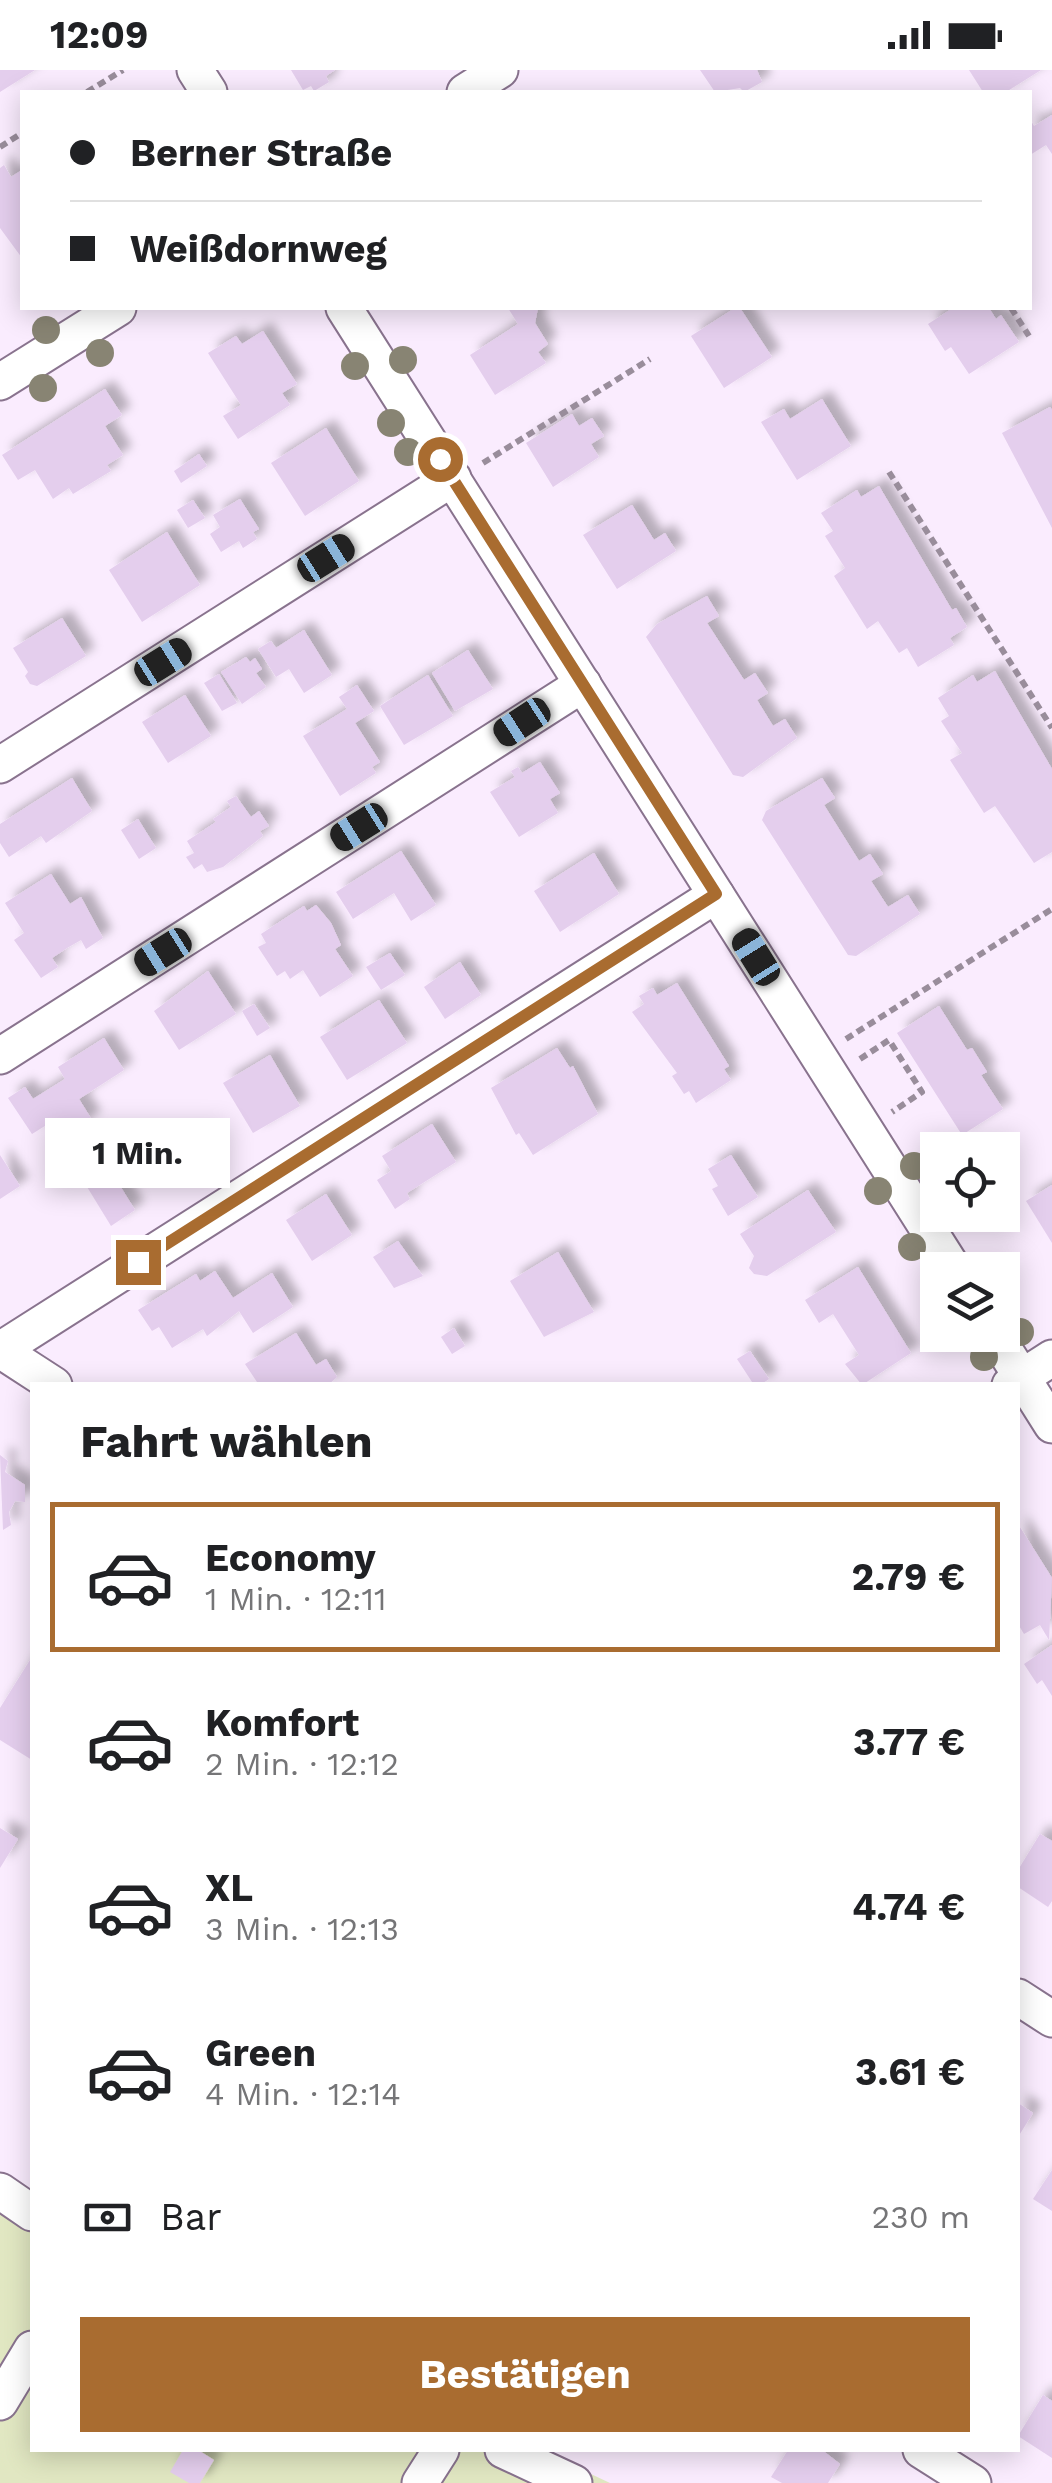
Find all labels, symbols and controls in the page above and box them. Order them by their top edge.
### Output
text: 12:09 [50,13,148,57]
text: Berner Straße [130,131,392,175]
text: Weißdornweg [130,227,387,271]
route start [418,437,463,482]
car [293,529,359,587]
car [130,633,196,691]
car [489,693,555,751]
car [326,798,392,856]
car [130,923,196,981]
car [727,924,785,990]
callout: 1 Min. [46,1117,230,1187]
map controls [920,1132,1020,1352]
button: locate [920,1132,1020,1232]
text: 1 Min. [92,1134,183,1172]
route end [116,1240,161,1285]
button: layers [920,1252,1020,1352]
text: Fahrt wählen [80,1415,373,1468]
icon: car [85,1532,175,1622]
text: Economy [205,1536,376,1580]
text: 2.79 € [852,1555,965,1599]
text: 1 Min. · 12:11 [205,1580,387,1618]
icon: car [85,1697,175,1787]
text: Komfort [205,1701,359,1745]
text: 3.77 € [853,1720,965,1764]
text: 2 Min. · 12:12 [205,1745,399,1783]
icon: car [85,1862,175,1952]
text: XL [205,1866,253,1910]
text: 4.74 € [852,1885,965,1929]
text: 3 Min. · 12:13 [205,1910,399,1948]
icon: car [85,2027,175,2117]
text: Green [205,2031,316,2075]
text: 3.61 € [855,2050,965,2094]
text: 4 Min. · 12:14 [205,2075,401,2113]
icon: cash [80,2190,135,2245]
text: Bar [160,2195,222,2239]
text: 230 m [871,2198,970,2236]
button: Bestätigen [80,2317,970,2432]

